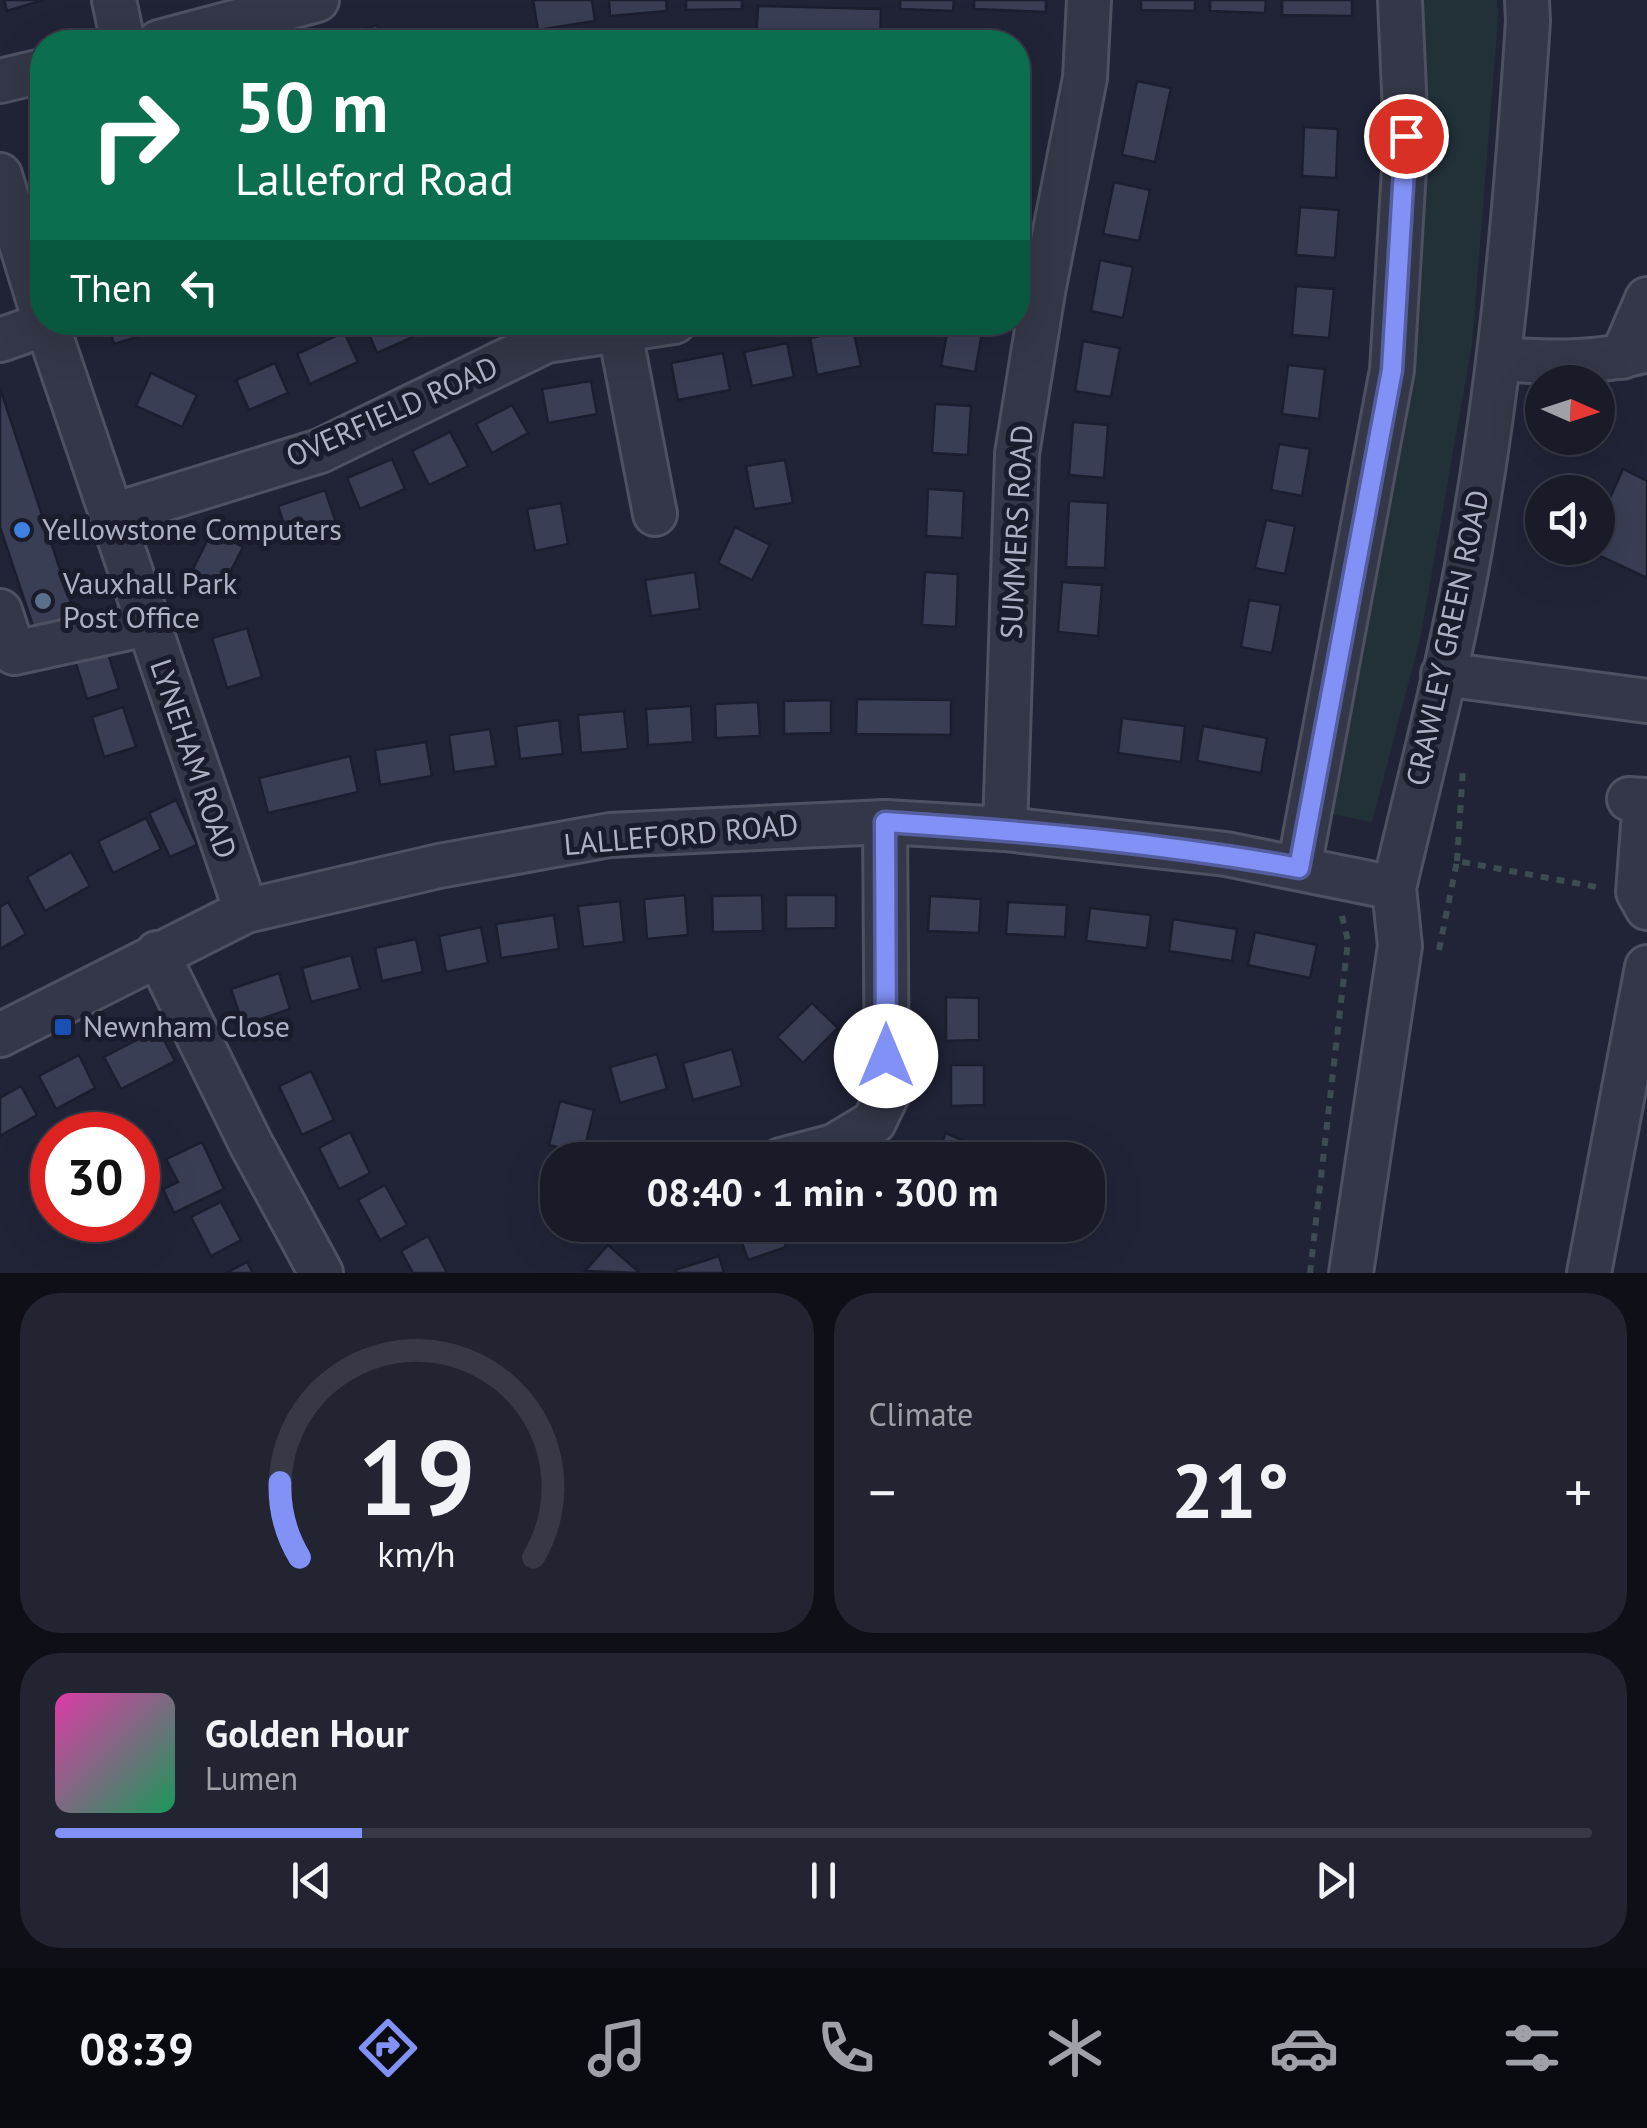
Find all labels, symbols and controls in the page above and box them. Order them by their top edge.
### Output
text: 50 m [235,61,388,151]
icon: right [70,70,200,200]
pin [1364,94,1449,179]
icon: arrive [1379,109,1434,164]
text: Lalleford Road [235,149,514,207]
icon: left [172,260,227,315]
text: Then [70,263,152,312]
street label: OVERFIELD ROAD [279,347,503,475]
north arrow [1525,365,1615,455]
map controls [1525,365,1615,565]
street label: SUMMERS ROAD [990,424,1041,640]
button: sound [1525,475,1615,565]
street label: CRAWLEY GREEN ROAD [1396,486,1497,789]
place label: Yellowstone Computers [42,509,342,548]
marker: Yellowstone Computers [11,519,33,541]
place label: Vauxhall Park Post Office [62,563,238,636]
marker: Vauxhall Park Post Office [32,590,54,612]
street label: LYNEHAM ROAD [142,654,247,863]
street label: LALLEFORD ROAD [562,804,800,863]
position arrow [834,1004,938,1108]
place label: Newnham Close [83,1006,290,1045]
marker: Newnham Close [52,1016,74,1038]
speed limit sign: 30 [30,1112,160,1242]
text: 08:40 · 1 min · 300 m [647,1167,998,1216]
text: Climate [869,1393,973,1435]
text: 19 [358,1409,476,1544]
text: 21° [1171,1442,1289,1539]
text: − [869,1456,896,1527]
text: + [1564,1456,1592,1527]
text: km/h [378,1531,456,1577]
text: Golden Hour [205,1708,409,1757]
text: Lumen [205,1757,298,1799]
icon: previous [284,1853,339,1908]
icon: pause [796,1853,851,1908]
icon: next [1308,1853,1363,1908]
icon: directions [353,2013,423,2083]
icon: music [582,2013,652,2083]
icon: phone [811,2013,881,2083]
icon: climate [1040,2013,1110,2083]
icon: car [1269,2013,1339,2083]
icon: filters [1497,2013,1567,2083]
text: 08:39 [79,2019,194,2077]

